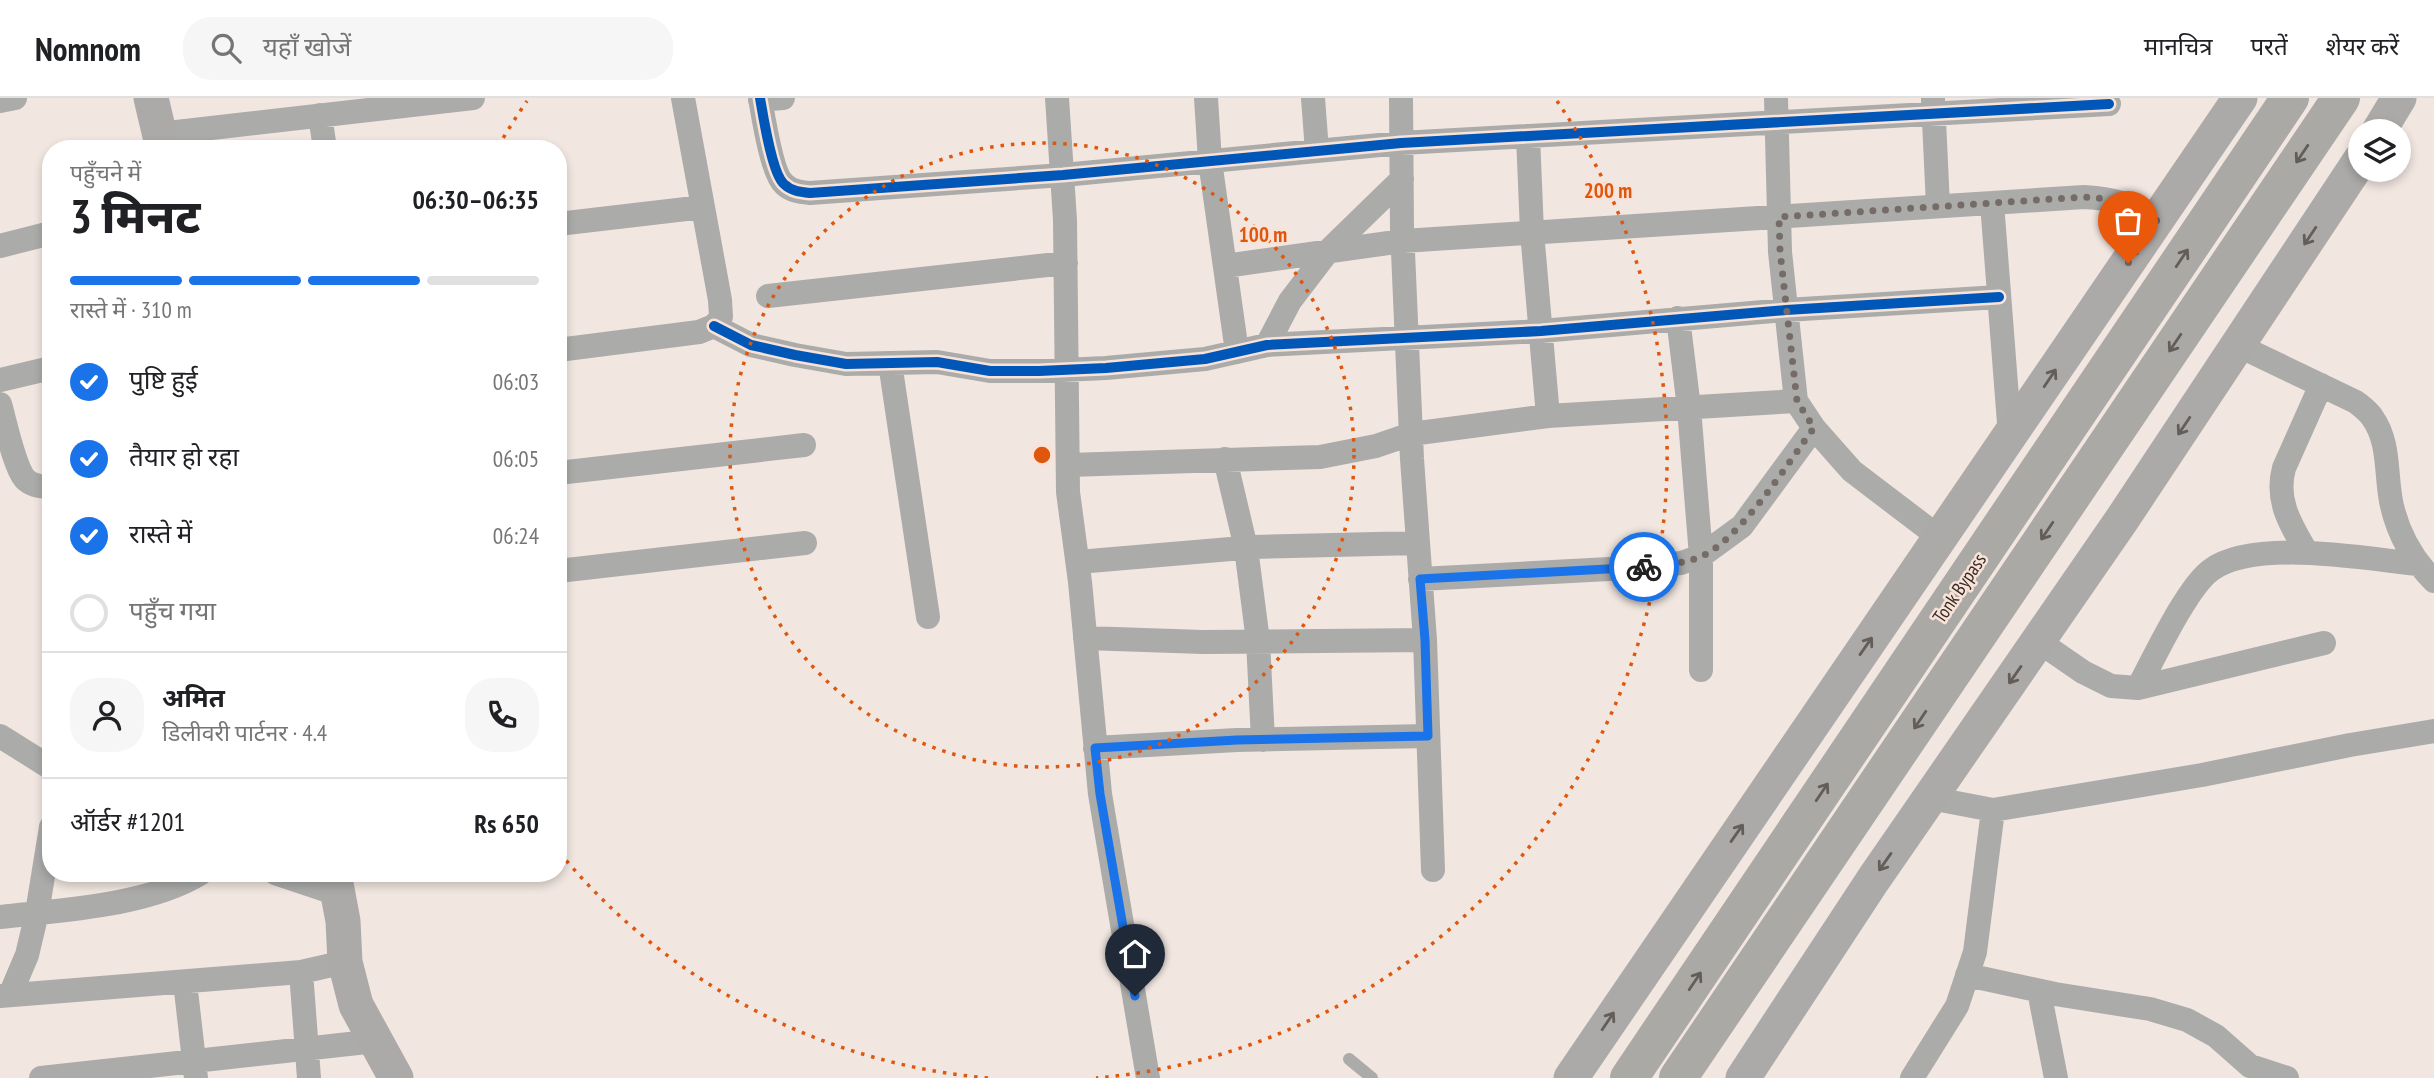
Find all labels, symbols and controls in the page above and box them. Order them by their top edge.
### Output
search box [183,17,673,80]
text: Nomnom [35,27,141,70]
icon: search [207,29,245,67]
text: यहाँ खोजें [263,30,351,63]
text: मानचित्र [2144,31,2212,62]
text: परतें [2250,31,2288,62]
text: शेयर करें [2326,31,2399,62]
map controls [2348,119,2411,182]
button: layers [2348,119,2411,182]
one-way arrow [2295,144,2309,164]
text: पहुँचने में [70,158,141,187]
text: 200 m [1584,177,1632,204]
text: 06:30–06:35 [412,183,539,216]
text: 3 मिनट [70,186,200,246]
pin [2098,191,2158,263]
icon: bag [2109,202,2147,240]
text: 100 m [1239,221,1287,248]
one-way arrow [2302,226,2316,246]
one-way arrow [2175,249,2189,268]
text: रास्ते में · 310 m [70,295,192,324]
one-way arrow [2167,333,2182,352]
icon: check [70,363,108,401]
text: पुष्टि हुई [129,363,198,396]
text: 06:03 [493,367,539,396]
one-way arrow [2043,368,2057,388]
one-way arrow [2177,416,2191,435]
icon: check [70,440,108,478]
text: तैयार हो रहा [129,440,239,473]
centre of rings [1030,443,1054,467]
text: 06:05 [493,444,539,473]
icon: check [70,517,108,555]
text: रास्ते में [129,517,192,550]
text: 06:24 [493,521,539,550]
one-way arrow [2040,521,2054,540]
courier [1609,532,1679,602]
icon: bike [1625,548,1663,586]
street label: Tonk Bypass [1927,549,1991,627]
text: पहुँच गया [129,594,216,627]
one-way arrow [1859,637,1873,656]
one-way arrow [2008,665,2022,684]
button: person [70,678,144,752]
button: phone [465,678,539,752]
text: अमित [162,681,225,714]
one-way arrow [1913,710,1927,729]
text: डिलीवरी पार्टनर · 4.4 [162,718,327,747]
one-way arrow [1815,783,1829,802]
text: ऑर्डर #1201 [70,805,185,838]
text: Rs 650 [474,807,539,840]
one-way arrow [1730,824,1744,844]
one-way arrow [1878,852,1893,871]
pin [1105,924,1165,996]
icon: home [1116,935,1154,973]
one-way arrow [1688,972,1702,991]
one-way arrow [1601,1012,1616,1031]

